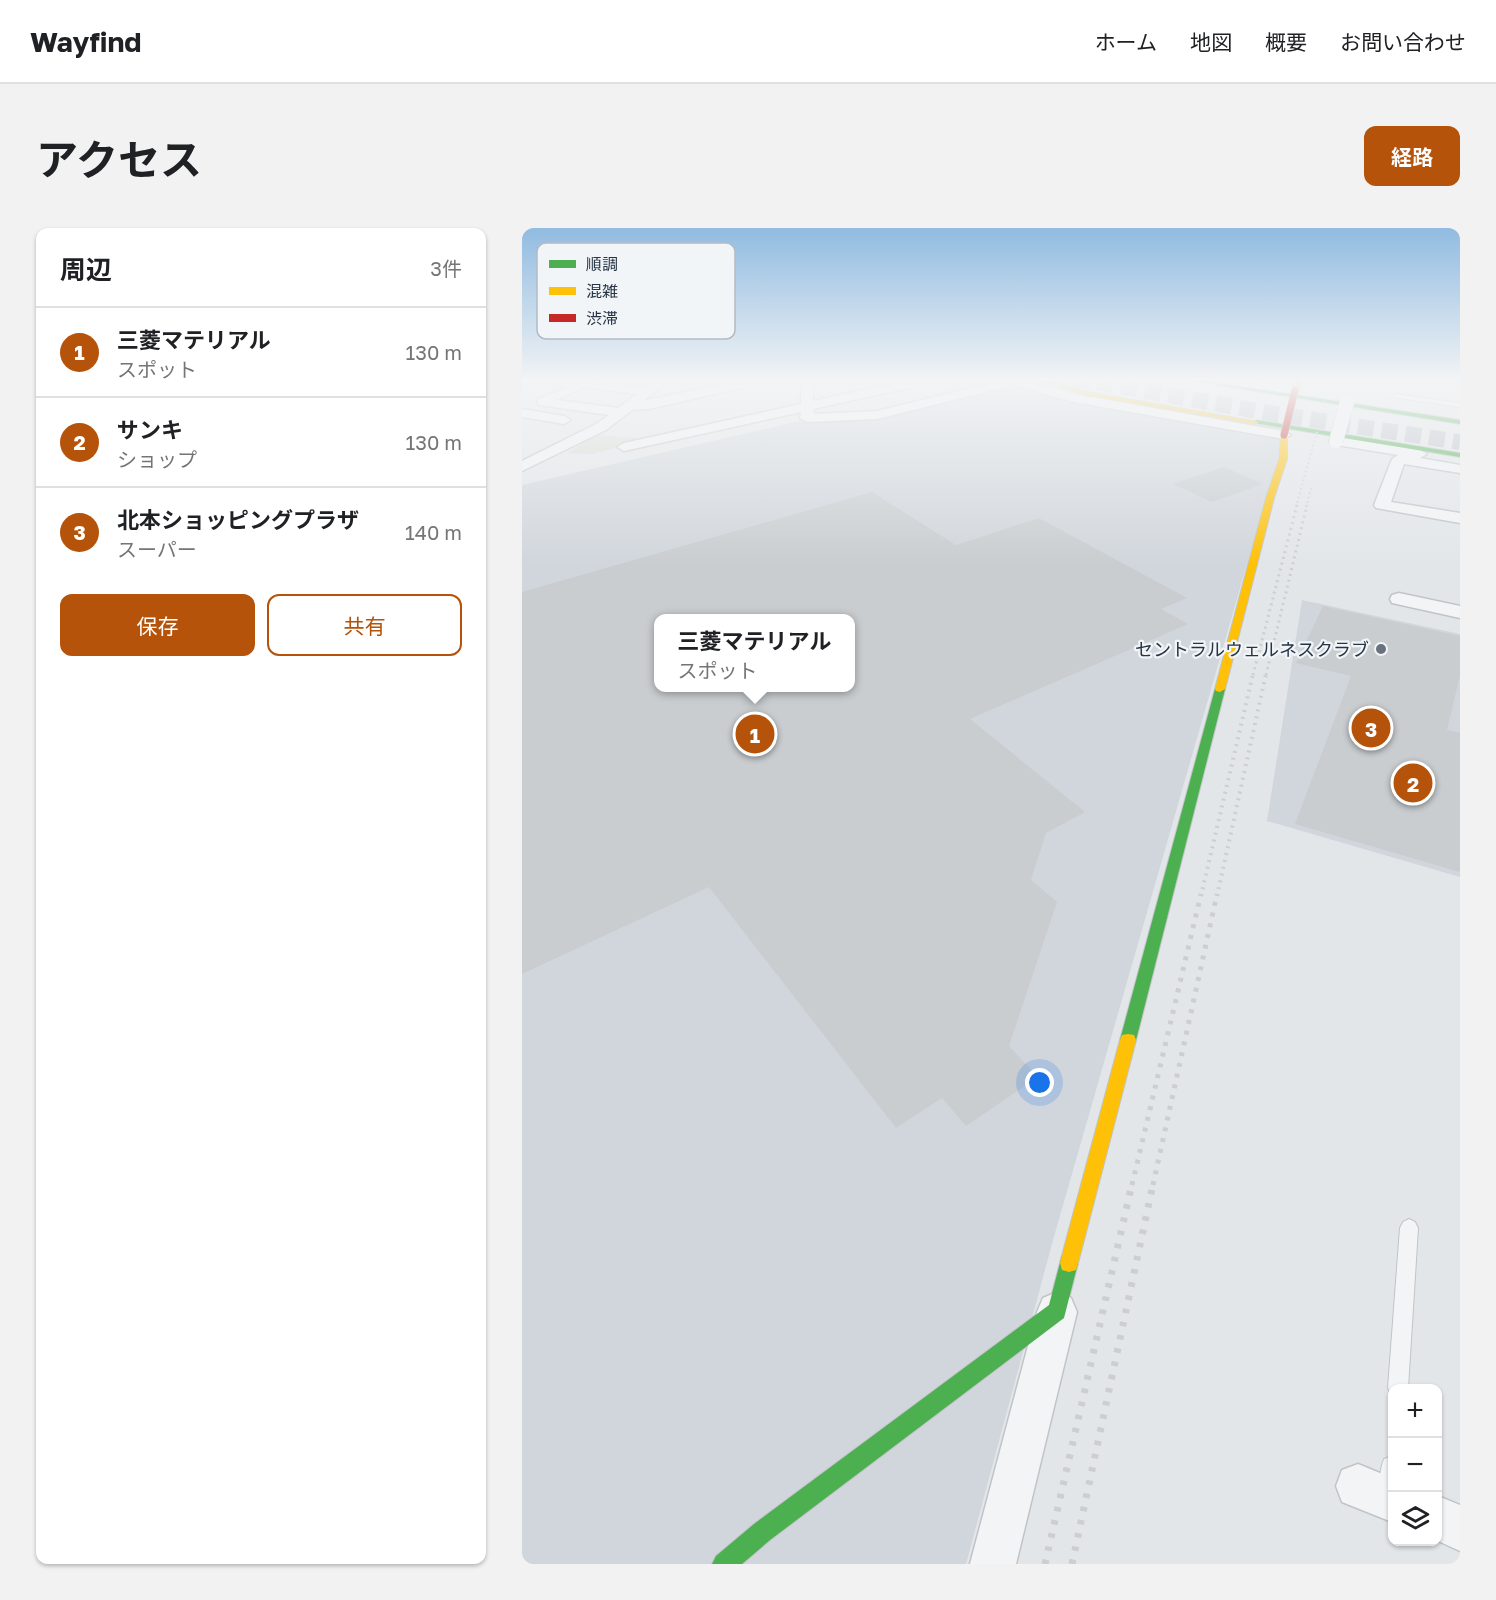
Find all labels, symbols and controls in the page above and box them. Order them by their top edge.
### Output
text: Wayfind [30,25,142,58]
text: ホーム [1095,29,1157,55]
text: 地図 [1190,29,1232,55]
text: 概要 [1265,29,1307,55]
text: お問い合わせ [1340,29,1466,55]
button: 経路 [1364,126,1460,186]
text: アクセス [36,134,202,184]
legend [537,243,735,339]
text: 周辺 [60,254,112,285]
text: 順調 [586,254,618,274]
text: 3件 [430,256,462,280]
text: 混雑 [586,281,618,301]
text: 渋滞 [586,308,618,328]
text: 三菱マテリアル [117,326,271,353]
text: 1 [74,340,85,364]
text: 130 m [406,340,462,364]
text: スポット [117,357,197,381]
text: サンキ [117,416,183,443]
text: 2 [73,430,86,454]
text: 130 m [406,430,462,454]
text: ショップ [117,447,197,471]
text: 北本ショッピングプラザ [117,506,359,533]
text: 3 [73,520,86,544]
text: 140 m [405,520,462,544]
text: スーパー [117,537,197,561]
button: 保存 [60,594,255,656]
button: 共有 [267,594,462,656]
popup [654,614,855,692]
text: 三菱マテリアル [678,627,831,654]
place label: セントラルウェルネスクラブ [1135,638,1369,660]
marker: セントラルウェルネスクラブ [1374,642,1388,656]
text: スポット [678,658,758,682]
pin: 3 [1352,706,1390,750]
pin: 1 [736,712,774,756]
pin: 2 [1394,760,1432,806]
your location [1025,1068,1054,1097]
map controls [1388,1384,1442,1546]
button: + [1388,1384,1442,1438]
button: − [1388,1438,1442,1492]
button: layers [1388,1492,1442,1546]

